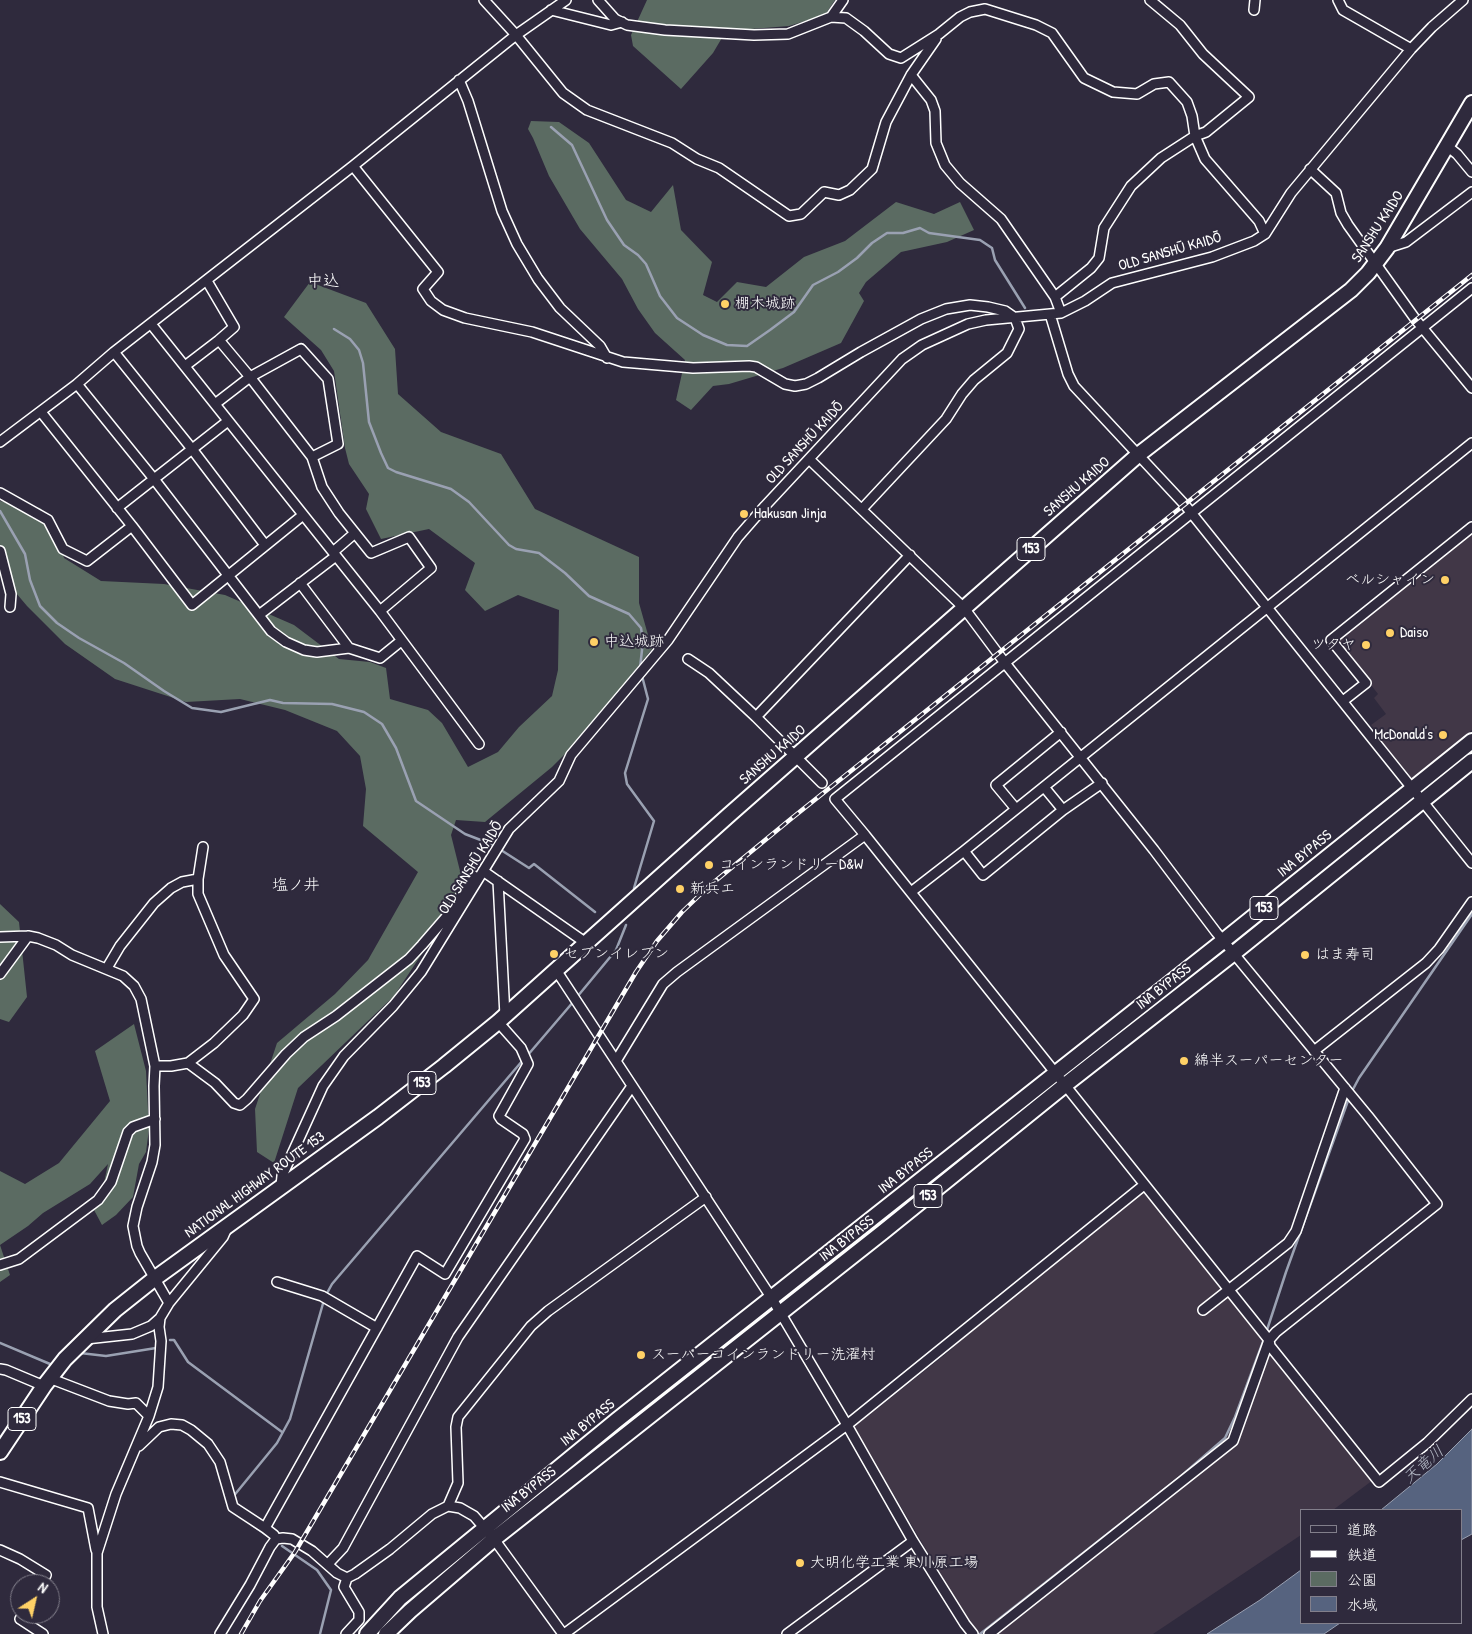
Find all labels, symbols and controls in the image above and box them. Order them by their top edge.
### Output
street label: SANSHU KAIDO [1348,188,1408,266]
street label: OLD SANSHŪ KAIDŌ [1116,229,1224,275]
district label: 中込 [307,272,339,292]
place label: 棚木城跡 [735,295,795,313]
marker: 棚木城跡 [719,298,731,310]
street label: OLD SANSHŪ KAIDŌ [762,398,848,488]
street label: SANSHU KAIDO [1040,453,1114,521]
place label: Hakusan Jinja [754,505,826,523]
marker: Hakusan Jinja [738,508,750,520]
road number: 153 [1017,538,1045,560]
place label: ベルシャイン [1345,571,1435,589]
marker: ベルシャイン [1439,574,1451,586]
place label: Daiso [1400,624,1428,642]
marker: Daiso [1384,627,1396,639]
place label: 中込城跡 [604,633,664,651]
marker: 中込城跡 [588,636,600,648]
place label: ツタヤ [1311,636,1356,654]
marker: ツタヤ [1360,639,1372,651]
street label: SANSHU KAIDO [736,721,810,789]
place label: McDonald's [1374,726,1433,744]
marker: McDonald's [1437,729,1449,741]
street label: OLD SANSHŪ KAIDŌ [435,818,507,918]
street label: INA BYPASS [1274,827,1336,881]
place label: コインランドリーD&W [719,856,863,874]
marker: コインランドリーD&W [703,859,715,871]
district label: 塩ノ井 [272,876,320,896]
place label: 新兵エ [690,880,735,898]
marker: 新兵エ [674,883,686,895]
road number: 153 [1250,896,1278,920]
place label: セブンイレブン [564,945,669,963]
place label: はま寿司 [1315,946,1375,964]
marker: セブンイレブン [548,948,560,960]
marker: はま寿司 [1299,949,1311,961]
street label: INA BYPASS [1133,960,1195,1014]
place label: 綿半スーパーセンター [1194,1052,1343,1070]
marker: 綿半スーパーセンター [1178,1055,1190,1067]
road number: 153 [408,1072,436,1094]
street label: NATIONAL HIGHWAY ROUTE 153 [181,1128,329,1242]
street label: INA BYPASS [875,1144,937,1198]
road number: 153 [914,1184,942,1208]
street label: INA BYPASS [816,1212,878,1266]
place label: スーパーコインランドリー洗濯村 [651,1346,875,1364]
marker: スーパーコインランドリー洗濯村 [635,1349,647,1361]
street label: INA BYPASS [557,1396,619,1450]
road number: 153 [8,1408,36,1430]
water label: 天竜川 [1400,1442,1448,1488]
street label: INA BYPASS [498,1463,560,1517]
legend [1300,1509,1462,1624]
text: 道路 [1347,1519,1377,1540]
text: 鉄道 [1347,1544,1377,1565]
place label: 大明化学工業 東川原工場 [810,1554,978,1572]
marker: 大明化学工業 東川原工場 [794,1557,806,1569]
text: 公園 [1347,1569,1377,1590]
north arrow [10,1574,60,1624]
text: N [35,1577,52,1597]
text: 水域 [1347,1594,1377,1615]

